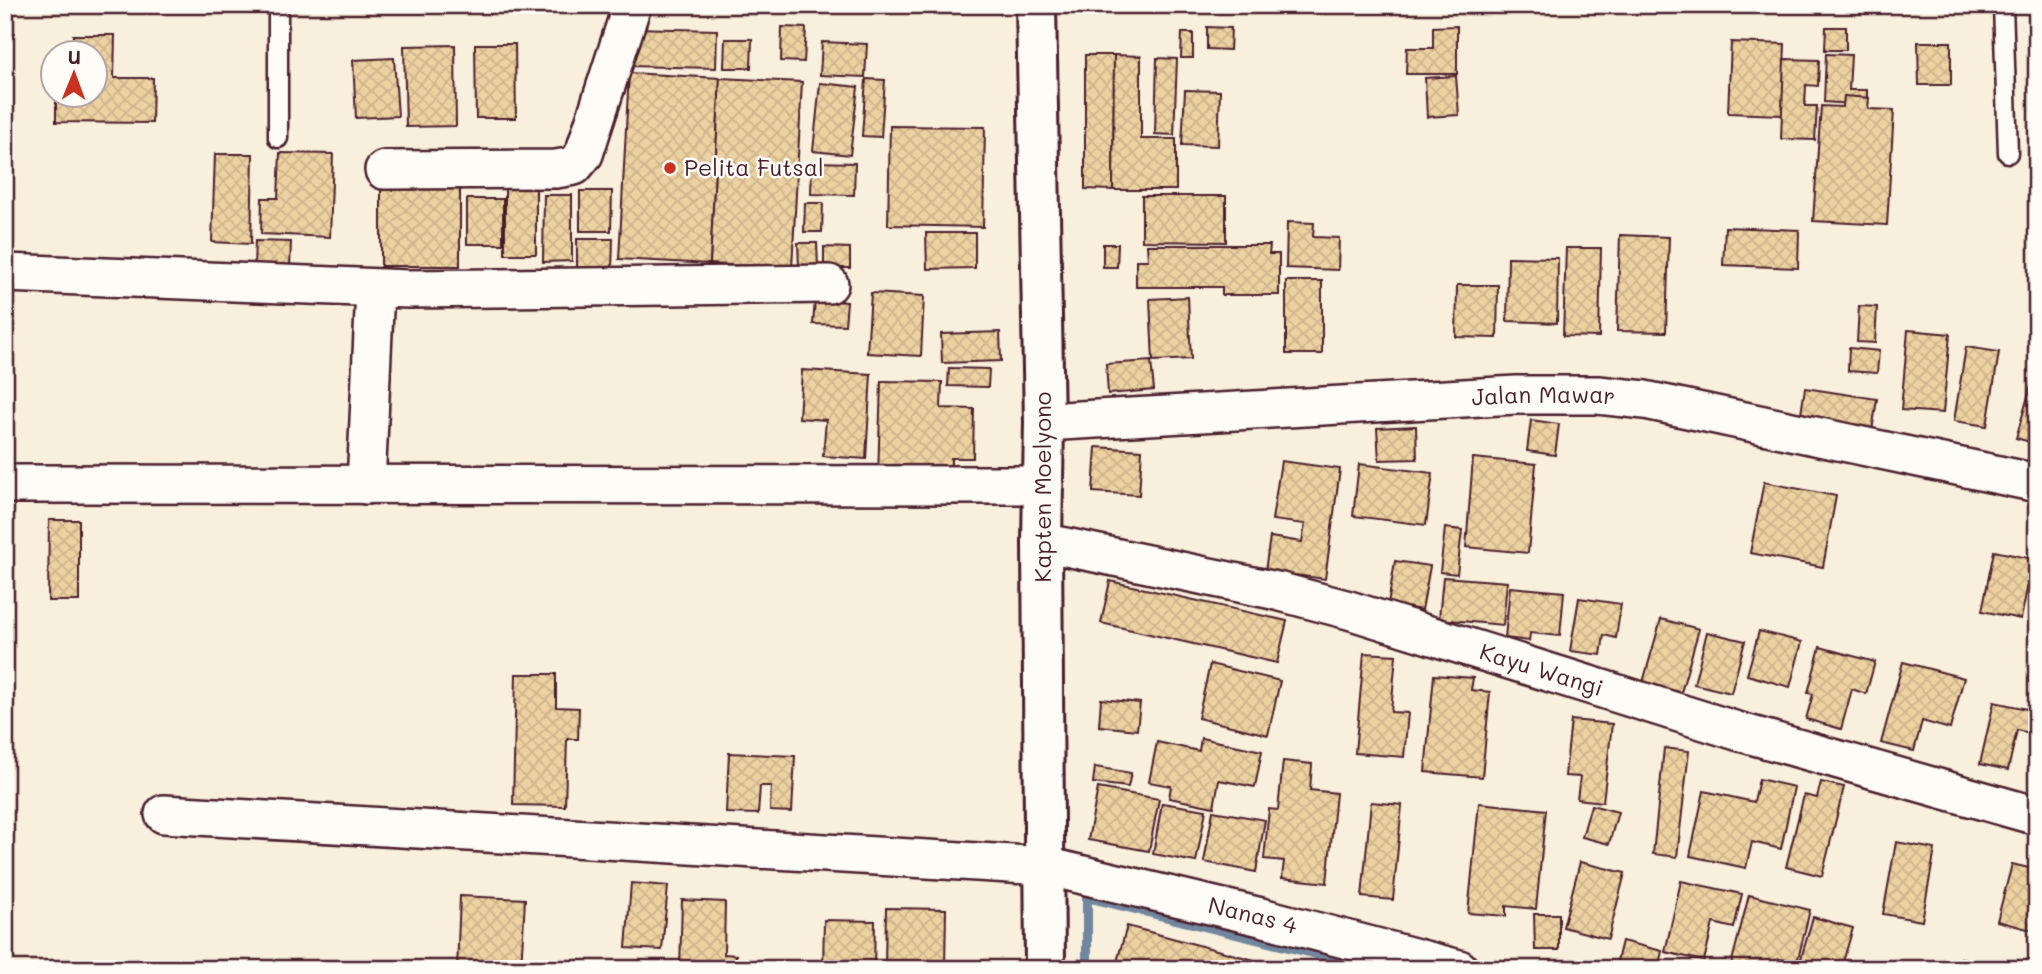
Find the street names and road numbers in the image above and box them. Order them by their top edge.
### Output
street label: Jalan Mawar [1471,379,1617,412]
street label: Kapten Moelyono [1027,392,1057,582]
street label: Kayu Wangi [1476,636,1607,702]
street label: Nanas 4 [1205,889,1301,940]

